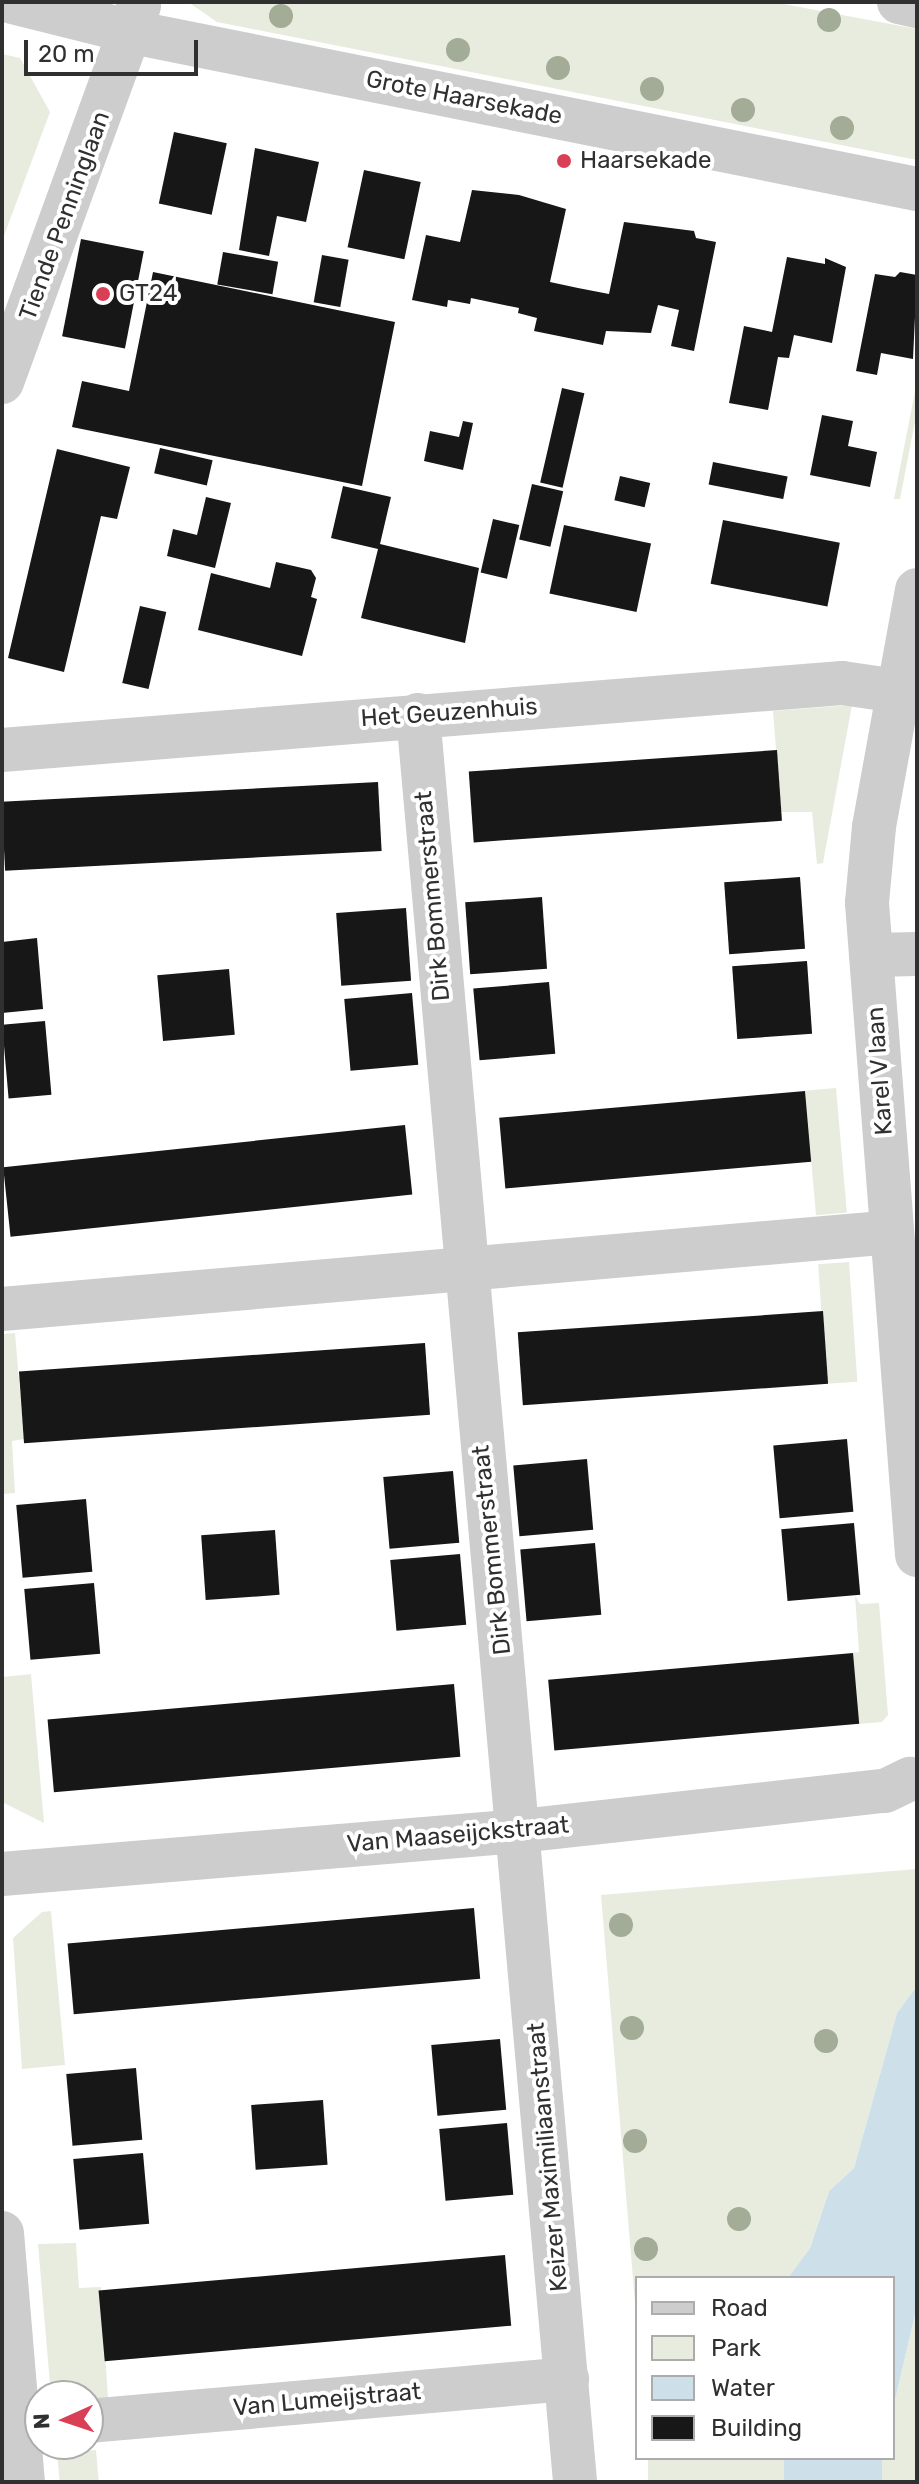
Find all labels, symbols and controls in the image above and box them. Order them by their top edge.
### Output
scale bar [28,24,202,74]
text: 20 m [38,40,95,68]
street label: Grote Haarsekade [364,65,564,131]
street label: Tiende Penninglaan [14,107,116,325]
place label: Haarsekade [580,147,712,175]
marker: Haarsekade [555,152,573,170]
place label: GT24 [119,280,178,308]
marker: GT24 [94,285,112,303]
street label: Het Geuzenhuis [360,692,538,734]
street label: Dirk Bommerstraat [409,790,457,1002]
street label: Karel V laan [861,1005,899,1137]
street label: Dirk Bommerstraat [467,1444,517,1656]
street label: Van Maaseijckstraat [346,1811,570,1859]
street label: Keizer Maximiliaanstraat [522,2021,574,2293]
legend [635,2276,895,2460]
text: Road [711,2294,768,2322]
text: Park [711,2334,761,2362]
text: Water [711,2374,775,2402]
street label: Van Lumeijstraat [232,2377,422,2423]
north arrow [24,2380,104,2460]
text: N [28,2413,55,2430]
text: Building [711,2414,802,2442]

